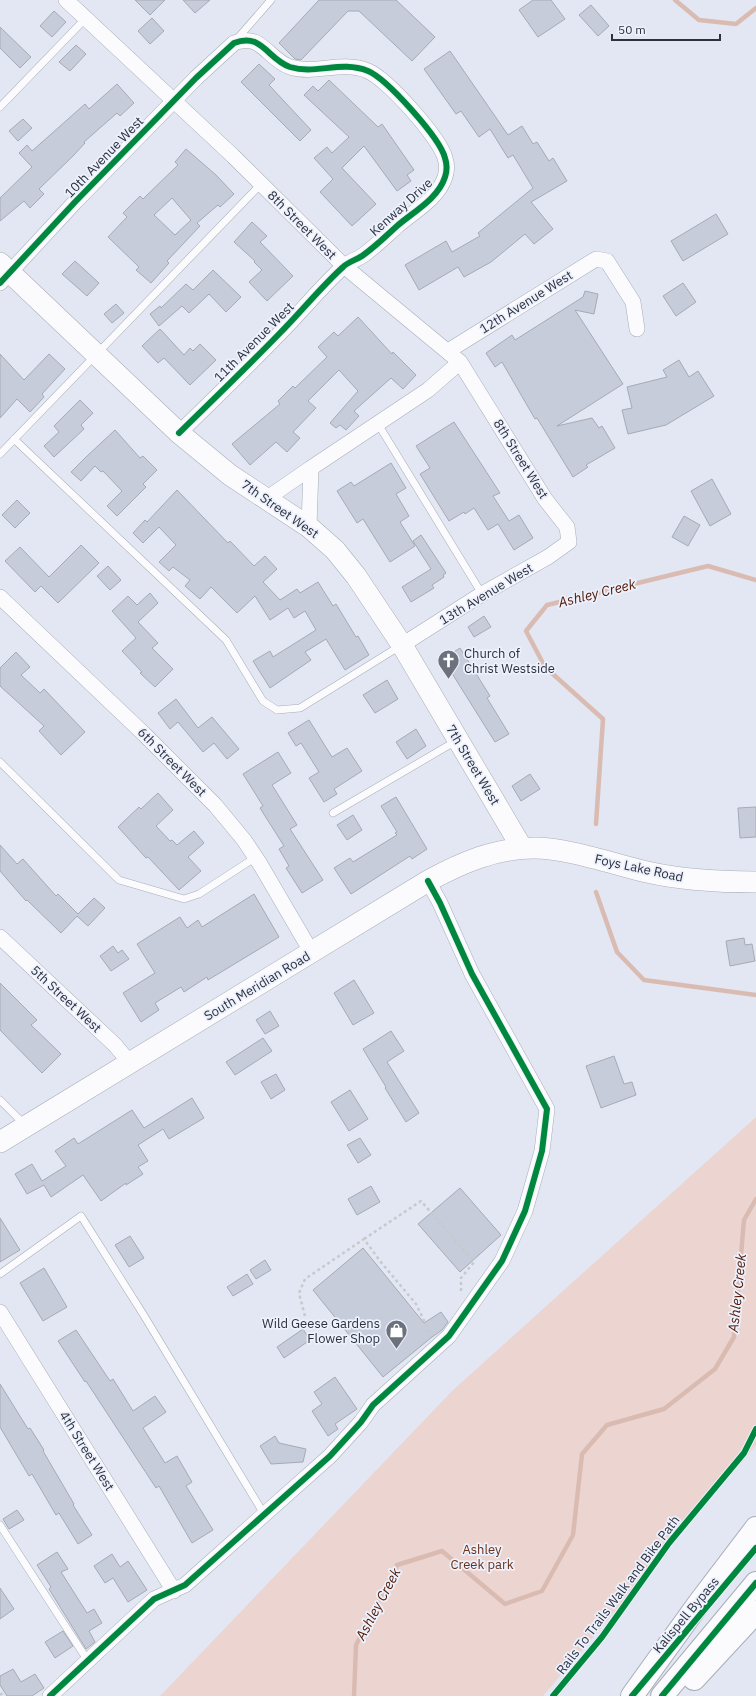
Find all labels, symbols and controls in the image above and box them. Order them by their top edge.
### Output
scale bar [612,16,720,42]
text: 50 m [618,22,646,37]
street label: 10th Avenue West [61,113,147,201]
street label: Kenway Drive [366,174,436,240]
street label: 8th Street West [264,187,340,263]
street label: 12th Avenue West [476,267,576,337]
street label: 11th Avenue West [210,298,298,386]
street label: 8th Street West [490,416,552,502]
street label: 7th Street West [238,476,322,542]
street label: 13th Avenue West [436,559,536,629]
water label: Ashley Creek [555,575,638,612]
place label: Church of Christ Westside [464,645,555,677]
church icon: Church of Christ Westside [436,647,462,680]
street label: 7th Street West [442,722,504,808]
street label: 6th Street West [134,724,210,800]
street label: Foys Lake Road [593,850,685,886]
street label: South Meridian Road [201,948,313,1024]
street label: 5th Street West [27,962,105,1036]
water label: Ashley Creek [724,1252,750,1334]
place label: Wild Geese Gardens Flower Shop [262,1315,380,1347]
shop icon: Wild Geese Gardens Flower Shop [383,1317,409,1350]
street label: 4th Street West [56,1408,118,1494]
street label: Rails To Trails Walk and Bike Path [553,1512,683,1678]
park label: Ashley Creek park [450,1541,514,1573]
water label: Ashley Creek [351,1564,405,1644]
street label: Kalispell Bypass [649,1573,723,1657]

